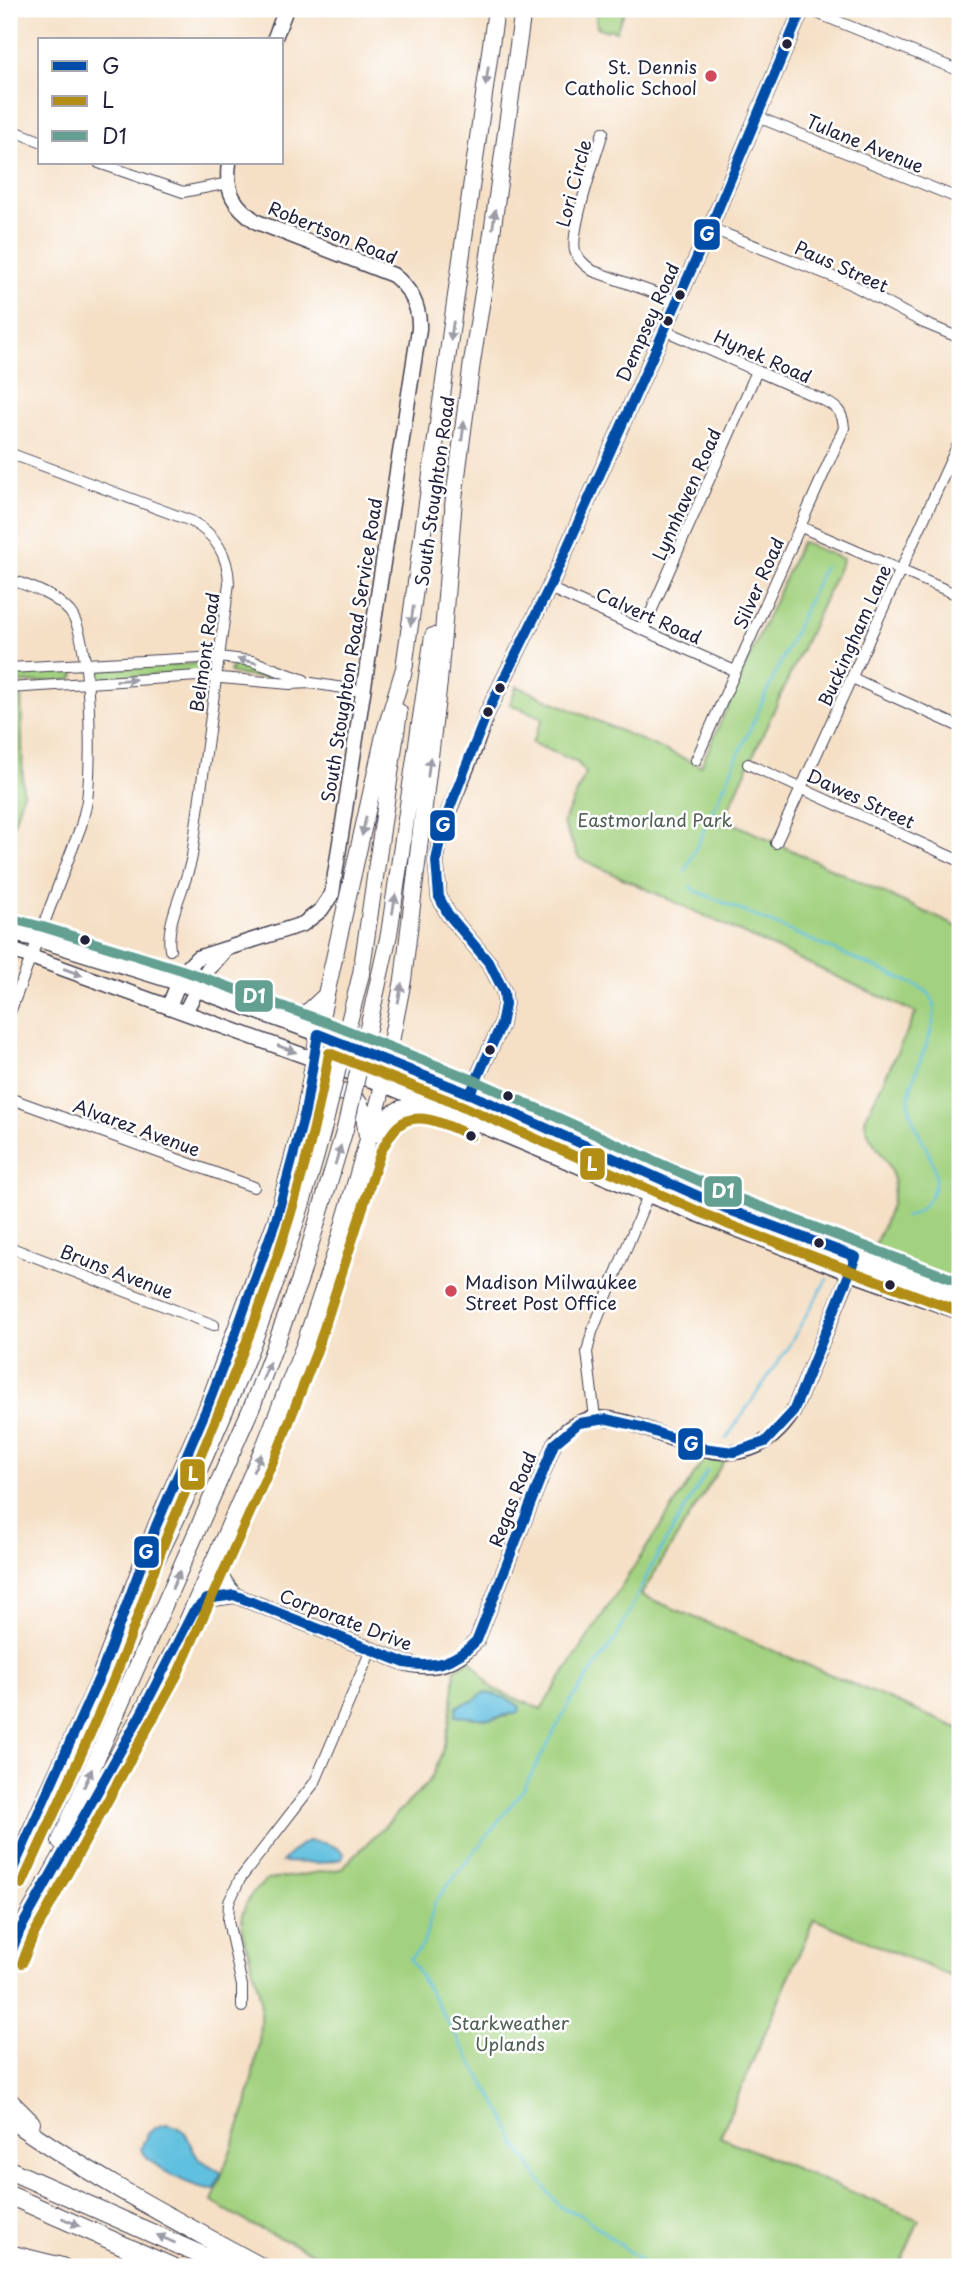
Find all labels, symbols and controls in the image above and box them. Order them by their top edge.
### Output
unlabelled marker [780,37,794,51]
legend [38,38,284,164]
text: G [102,49,120,81]
place label: St. Dennis Catholic School [564,53,697,101]
one-way arrow [481,65,492,87]
marker: St. Dennis Catholic School [703,68,719,84]
text: L [102,83,114,115]
street label: Tulane Avenue [802,107,928,179]
text: D1 [102,119,127,151]
street label: Lori Circle [548,136,598,230]
street label: Robertson Road [264,194,402,270]
one-way arrow [489,208,500,230]
line badge: G [693,218,721,251]
text: G [699,219,715,247]
street label: Paus Street [791,233,893,299]
street label: Dempsey Road [609,258,685,386]
unlabelled marker [673,288,687,302]
unlabelled marker [661,314,675,328]
one-way arrow [446,320,457,342]
street label: Hynek Road [710,322,816,390]
street label: South Stoughton Road [407,394,461,588]
one-way arrow [457,420,468,442]
street label: Lynnhaven Road [645,424,727,564]
street label: South Stoughton Road Service Road [314,496,388,804]
street label: Silver Road [726,533,790,633]
street label: Buckingham Lane [811,560,897,710]
street label: Calvert Road [592,580,706,650]
street label: Belmont Road [182,591,226,713]
one-way arrow [406,605,417,627]
one-way arrow [235,655,257,666]
one-way arrow [115,675,137,686]
unlabelled marker [493,681,507,695]
unlabelled marker [481,705,495,719]
one-way arrow [423,756,434,778]
street label: Dawes Street [802,761,920,835]
park label: Eastmorland Park [577,806,733,833]
line badge: G [429,809,456,842]
text: G [435,810,451,838]
one-way arrow [359,815,370,837]
one-way arrow [389,892,400,914]
unlabelled marker [78,933,92,947]
one-way arrow [63,966,84,977]
line badge: D1 [234,979,274,1013]
text: D1 [242,981,266,1009]
one-way arrow [395,982,406,1004]
unlabelled marker [483,1043,497,1057]
one-way arrow [277,1044,298,1055]
unlabelled marker [501,1089,515,1103]
street label: Alvarez Avenue [70,1092,204,1163]
unlabelled marker [464,1129,478,1143]
one-way arrow [333,1144,343,1165]
line badge: L [579,1147,606,1181]
text: L [586,1149,598,1177]
line badge: D1 [703,1175,743,1208]
text: D1 [711,1176,735,1204]
unlabelled marker [812,1236,826,1250]
street label: Bruns Avenue [57,1237,178,1305]
place label: Madison Milwaukee Street Post Office [465,1268,637,1316]
unlabelled marker [883,1278,897,1292]
marker: Madison Milwaukee Street Post Office [443,1283,459,1299]
one-way arrow [261,1360,272,1381]
line badge: G [677,1427,704,1461]
text: G [683,1429,699,1457]
street label: Regas Road [481,1447,543,1551]
one-way arrow [252,1453,263,1474]
line badge: L [179,1458,206,1491]
text: L [187,1459,199,1487]
line badge: G [133,1535,160,1569]
text: G [138,1537,154,1565]
one-way arrow [171,1569,182,1590]
street label: Corporate Drive [276,1581,416,1657]
one-way arrow [82,1768,94,1788]
park label: Starkweather Uplands [451,2009,570,2057]
one-way arrow [61,2216,81,2228]
one-way arrow [155,2233,176,2244]

